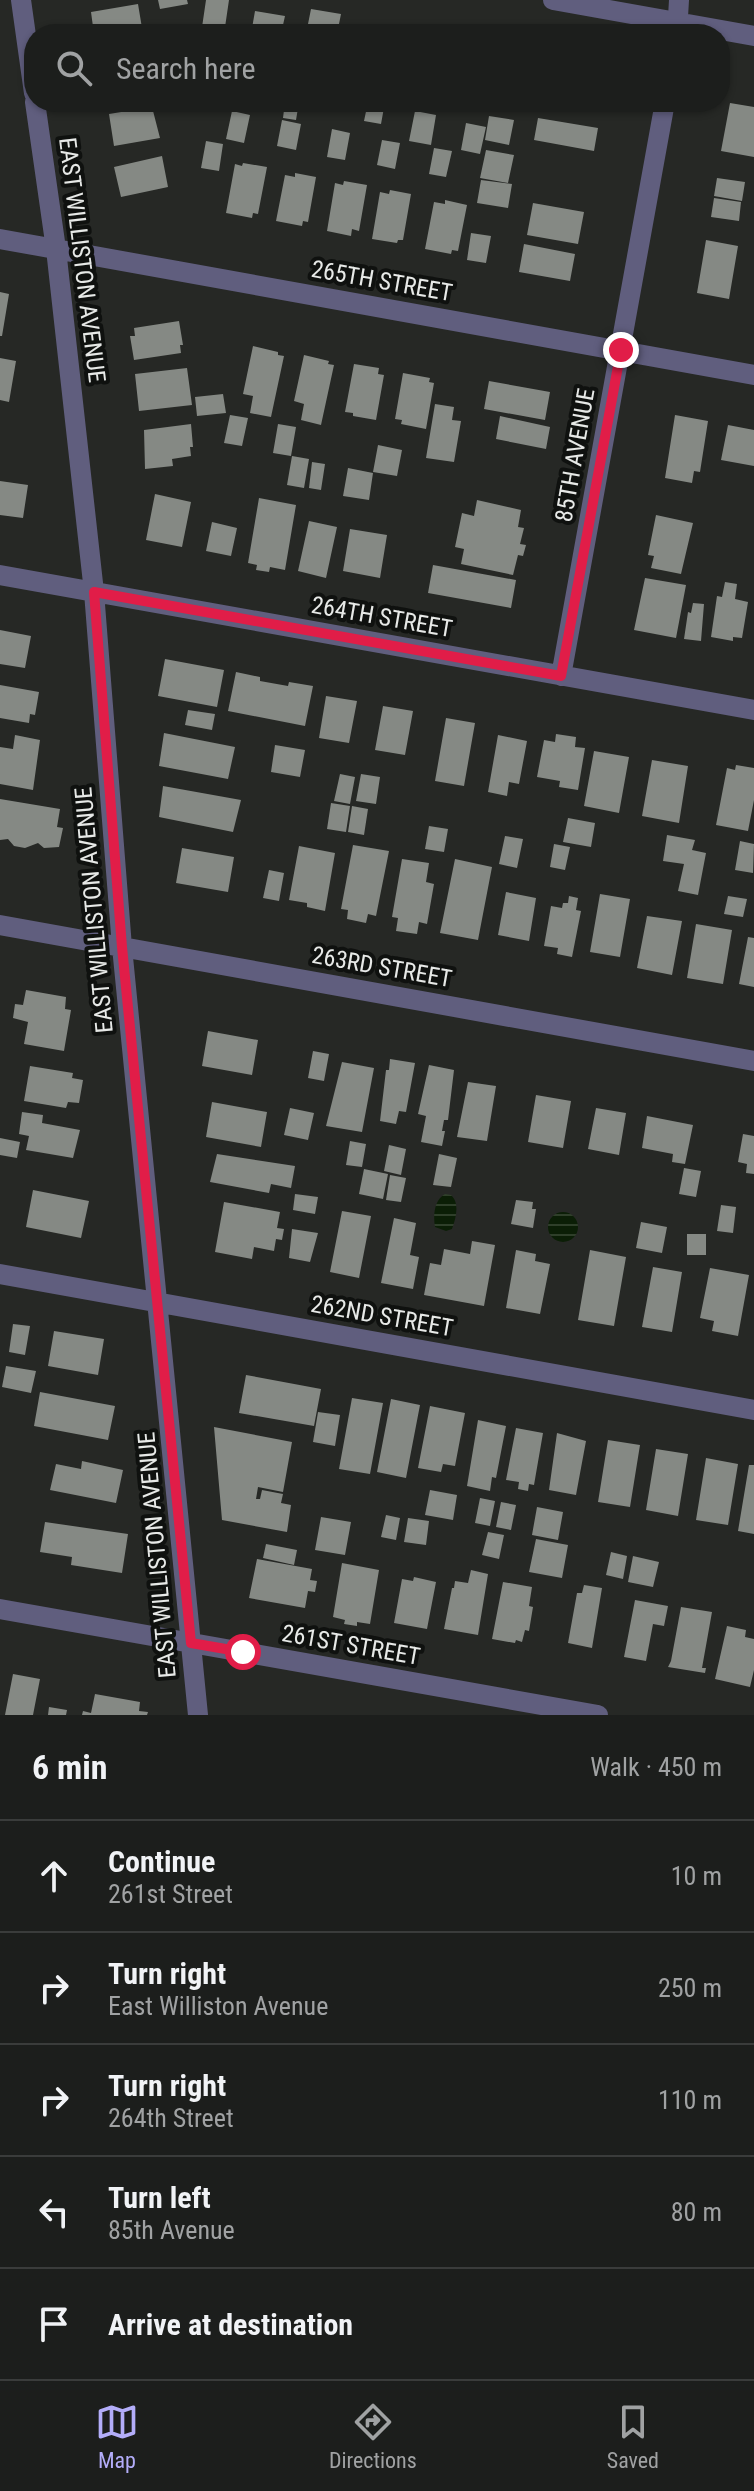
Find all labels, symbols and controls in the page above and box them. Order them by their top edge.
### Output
search box [24,24,730,112]
icon: search [52,46,96,90]
text: Search here [116,51,256,86]
street label: EAST WILLISTON AVENUE [53,136,111,384]
street label: 265TH STREET [309,255,455,307]
route end [603,332,639,368]
street label: 85TH AVENUE [549,386,601,524]
street label: 264TH STREET [309,591,455,643]
street label: EAST WILLISTON AVENUE [69,786,119,1034]
street label: 263RD STREET [310,941,454,993]
street label: 262ND STREET [309,1290,455,1342]
street label: EAST WILLISTON AVENUE [132,1431,182,1679]
street label: 261ST STREET [280,1619,422,1671]
route start [225,1634,261,1670]
text: 6 min [32,1747,108,1787]
text: Walk · 450 m [590,1752,722,1782]
text: Continue [108,1844,215,1879]
icon: ahead [32,1854,76,1898]
text: 10 m [671,1861,722,1891]
text: 261st Street [108,1879,233,1909]
text: Turn right [108,1956,226,1991]
icon: right [32,1966,76,2010]
text: 250 m [658,1973,722,2003]
text: East Williston Avenue [108,1991,328,2021]
text: Turn right [108,2068,226,2103]
icon: right [32,2078,76,2122]
text: 110 m [658,2085,722,2115]
text: 264th Street [108,2103,234,2133]
text: Turn left [108,2180,211,2215]
icon: left [32,2190,76,2234]
text: 80 m [671,2197,722,2227]
text: 85th Avenue [108,2215,235,2245]
icon: arrive [32,2302,76,2346]
text: Arrive at destination [108,2307,353,2342]
tab: Map [95,2400,139,2473]
tab: Directions [329,2400,417,2473]
tab: Saved [607,2400,659,2473]

